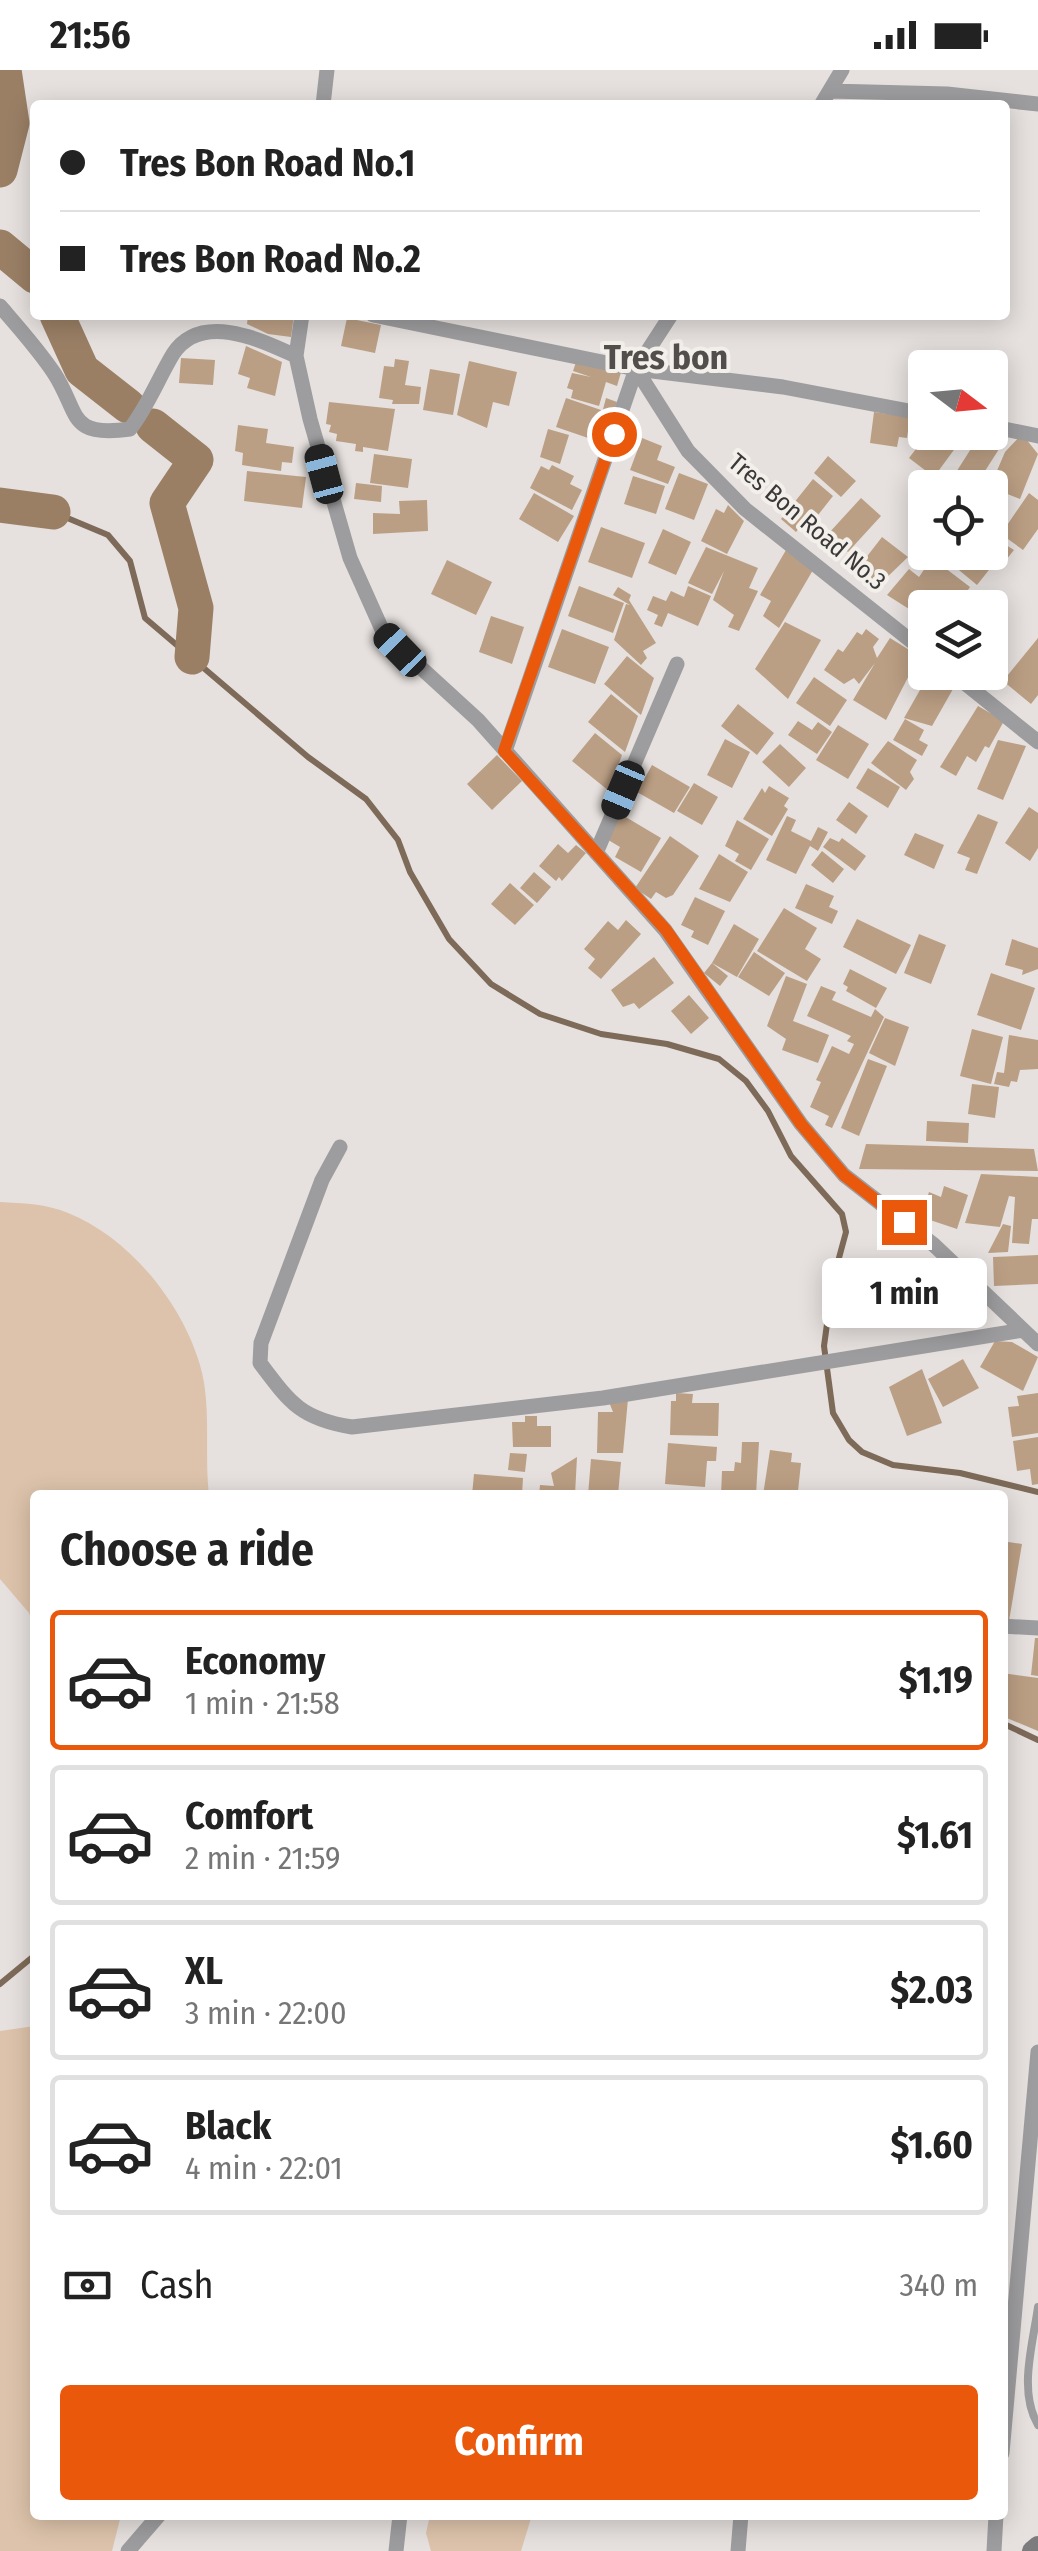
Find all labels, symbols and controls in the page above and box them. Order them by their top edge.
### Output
text: 21:56 [50,12,131,58]
text: Tres Bon Road No.1 [120,140,415,186]
text: Tres Bon Road No.2 [120,236,421,282]
district label: Tres bon [604,336,728,378]
north arrow [908,350,1008,450]
map controls [908,350,1008,690]
route start [592,412,637,457]
car [302,441,346,507]
street label: Tres Bon Road No.3 [722,447,892,597]
button: locate [908,470,1008,570]
button: layers [908,590,1008,690]
car [368,618,432,682]
car [597,757,649,823]
route end [882,1200,927,1245]
callout: 1 min [822,1257,986,1327]
text: 1 min [870,1274,939,1312]
text: Choose a ride [60,1523,314,1577]
icon: car [65,1635,155,1725]
text: Economy [185,1638,325,1684]
text: $1.19 [899,1657,973,1703]
text: 1 min · 21:58 [185,1684,340,1722]
icon: car [65,1790,155,1880]
text: Comfort [185,1793,313,1839]
text: $1.61 [897,1812,973,1858]
text: 2 min · 21:59 [185,1839,341,1877]
icon: car [65,1945,155,2035]
text: XL [185,1948,223,1994]
text: $2.03 [890,1967,973,2013]
text: 3 min · 22:00 [185,1994,347,2032]
icon: car [65,2100,155,2190]
text: Black [185,2103,271,2149]
text: $1.60 [890,2122,973,2168]
text: 4 min · 22:01 [185,2149,343,2187]
icon: cash [60,2258,115,2313]
text: Cash [140,2262,214,2308]
text: 340 m [899,2266,978,2304]
button: Confirm [60,2385,978,2500]

